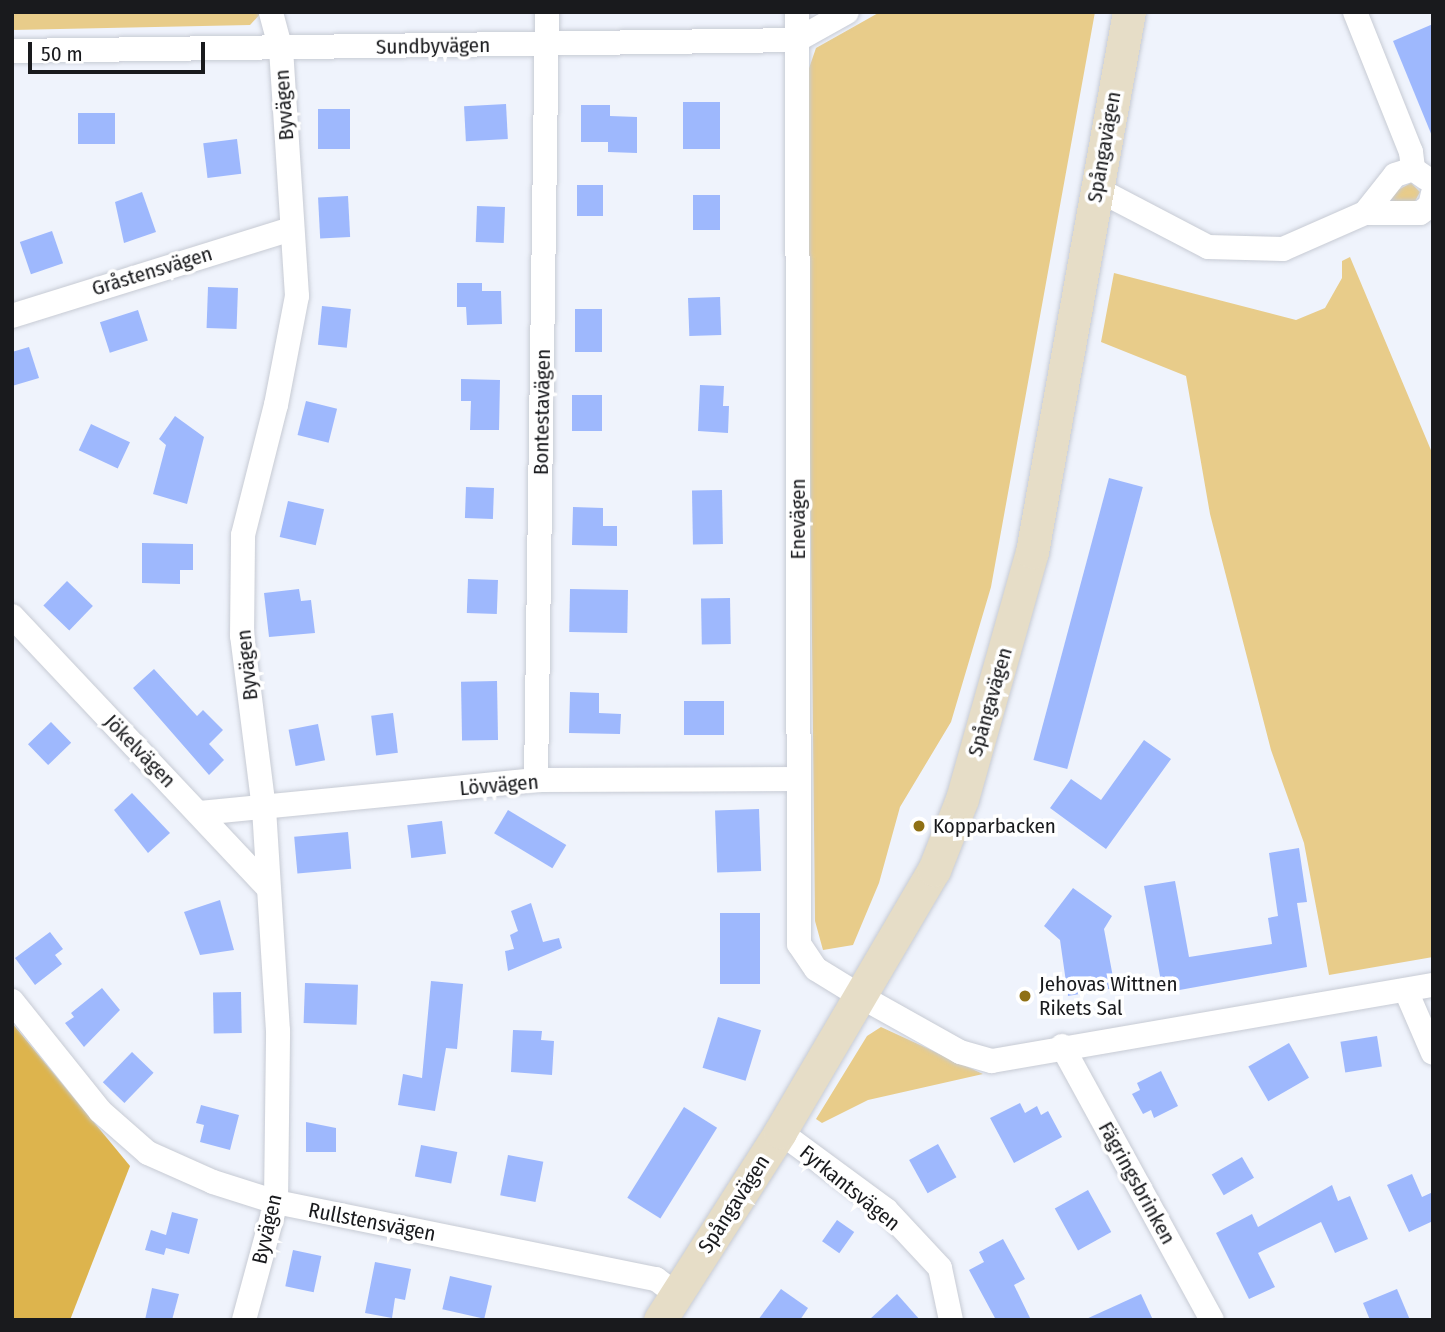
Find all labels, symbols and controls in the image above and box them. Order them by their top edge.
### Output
scale bar [32,28,208,72]
street label: Sundbyvägen [376,32,490,60]
text: 50 m [41,41,83,67]
street label: Byvägen [269,69,299,141]
street label: Spångavägen [1082,90,1126,204]
street label: Gråstensvägen [89,241,215,301]
street label: Bontestavägen [528,349,556,475]
street label: Enevägen [785,478,811,560]
street label: Byvägen [231,628,263,702]
street label: Spångavägen [962,645,1018,759]
street label: Jökelvägen [99,709,181,793]
street label: Lövvägen [458,769,540,801]
place label: Kopparbacken [933,813,1056,839]
marker: Kopparbacken [911,818,927,834]
place label: Jehovas Wittnen Rikets Sal [1039,971,1177,1021]
marker: Jehovas Wittnen Rikets Sal [1017,988,1033,1004]
street label: Fägringsbrinken [1093,1117,1181,1249]
street label: Fyrkantsvägen [795,1140,905,1236]
street label: Spångavägen [693,1150,775,1258]
street label: Byvägen [247,1192,287,1266]
street label: Rullstensvägen [306,1197,438,1247]

